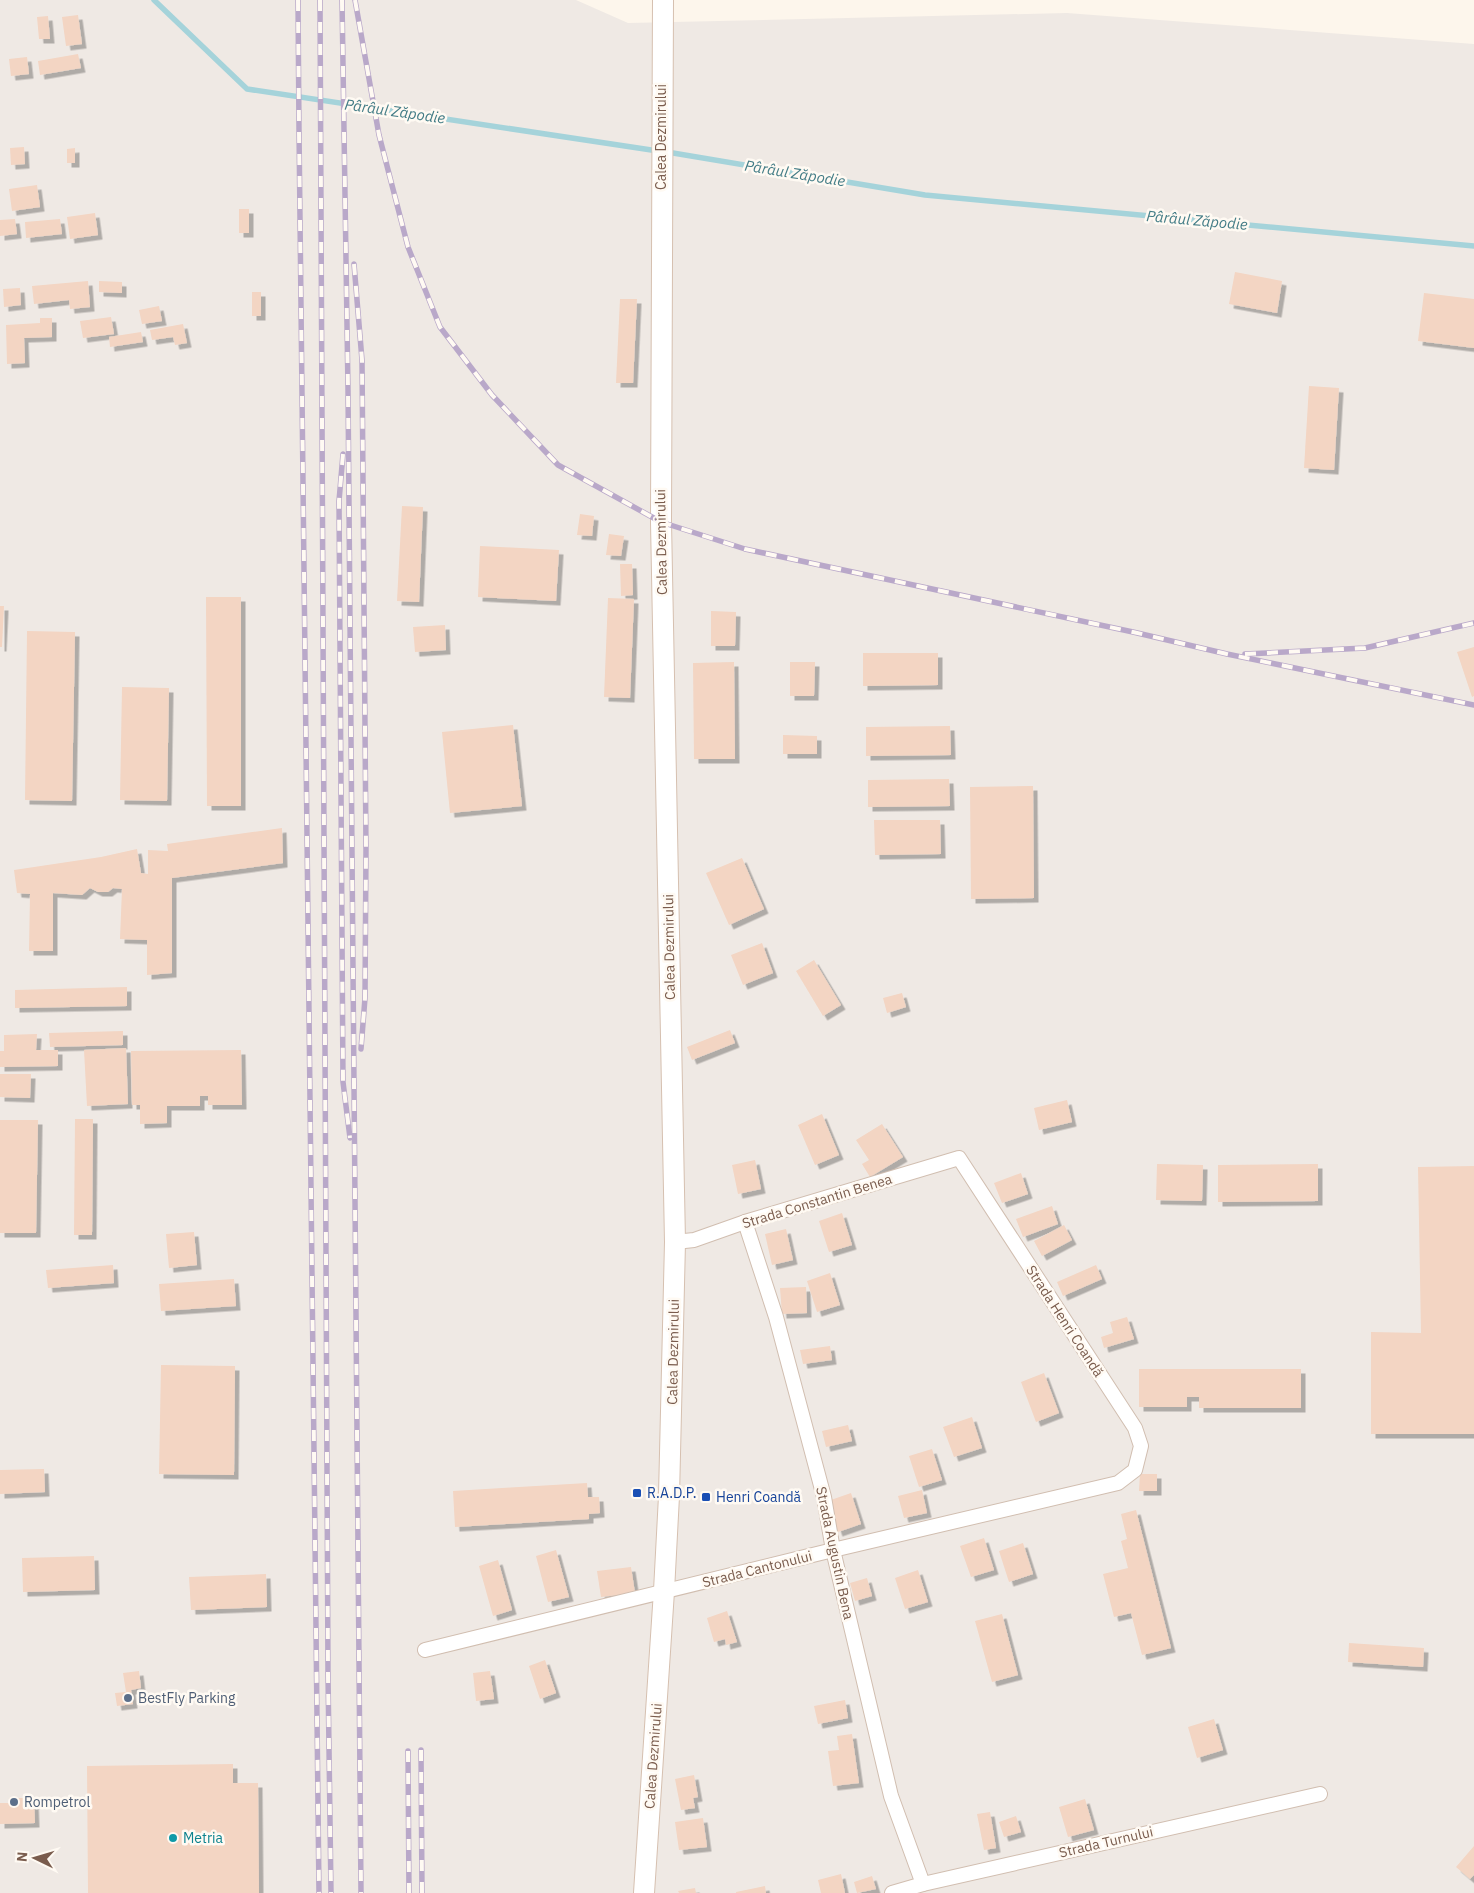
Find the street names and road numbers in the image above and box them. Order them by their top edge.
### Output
street label: Calea Dezmirului [652,84,670,190]
street label: Calea Dezmirului [651,489,671,595]
street label: Calea Dezmirului [659,894,679,1000]
street label: Strada Constantin Benea [740,1169,895,1232]
street label: Strada Henri Coandă [1022,1262,1108,1381]
street label: Calea Dezmirului [663,1299,683,1405]
street label: Strada Augustin Bena [812,1485,858,1622]
street label: Strada Cantonului [700,1547,814,1591]
street label: Calea Dezmirului [640,1702,666,1810]
street label: Strada Turnului [1057,1822,1155,1862]

